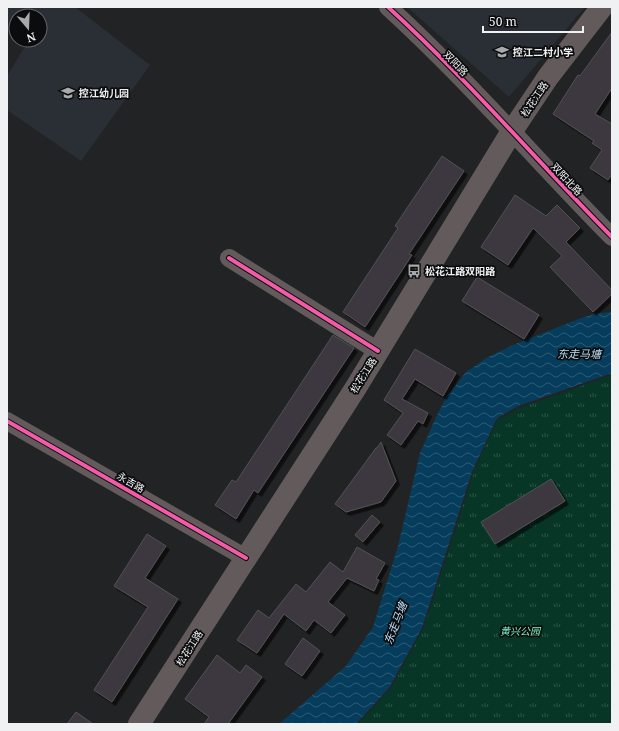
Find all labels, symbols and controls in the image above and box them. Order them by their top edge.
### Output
north arrow [8,8,48,48]
scale bar [483,8,583,34]
text: 50 m [489,13,517,30]
text: N [25,29,38,47]
school or university icon: 控江二村小学 [494,44,510,60]
place label: 控江二村小学 [513,45,573,59]
street label: 双阳路 [441,47,471,79]
street label: 松花江路 [517,79,551,119]
school or university icon: 控江幼儿园 [60,85,76,101]
place label: 控江幼儿园 [79,86,129,100]
street label: 双阳北路 [548,160,586,198]
bus stop icon: 松花江路双阳路 [406,263,422,279]
place label: 松花江路双阳路 [425,264,496,278]
water label: 东走马塘 [557,346,603,361]
street label: 松花江路 [346,354,380,396]
street label: 永吉路 [115,468,147,496]
water label: 东走马塘 [380,598,411,646]
park label: 黄兴公园 [500,624,542,638]
street label: 松花江路 [172,627,206,669]

